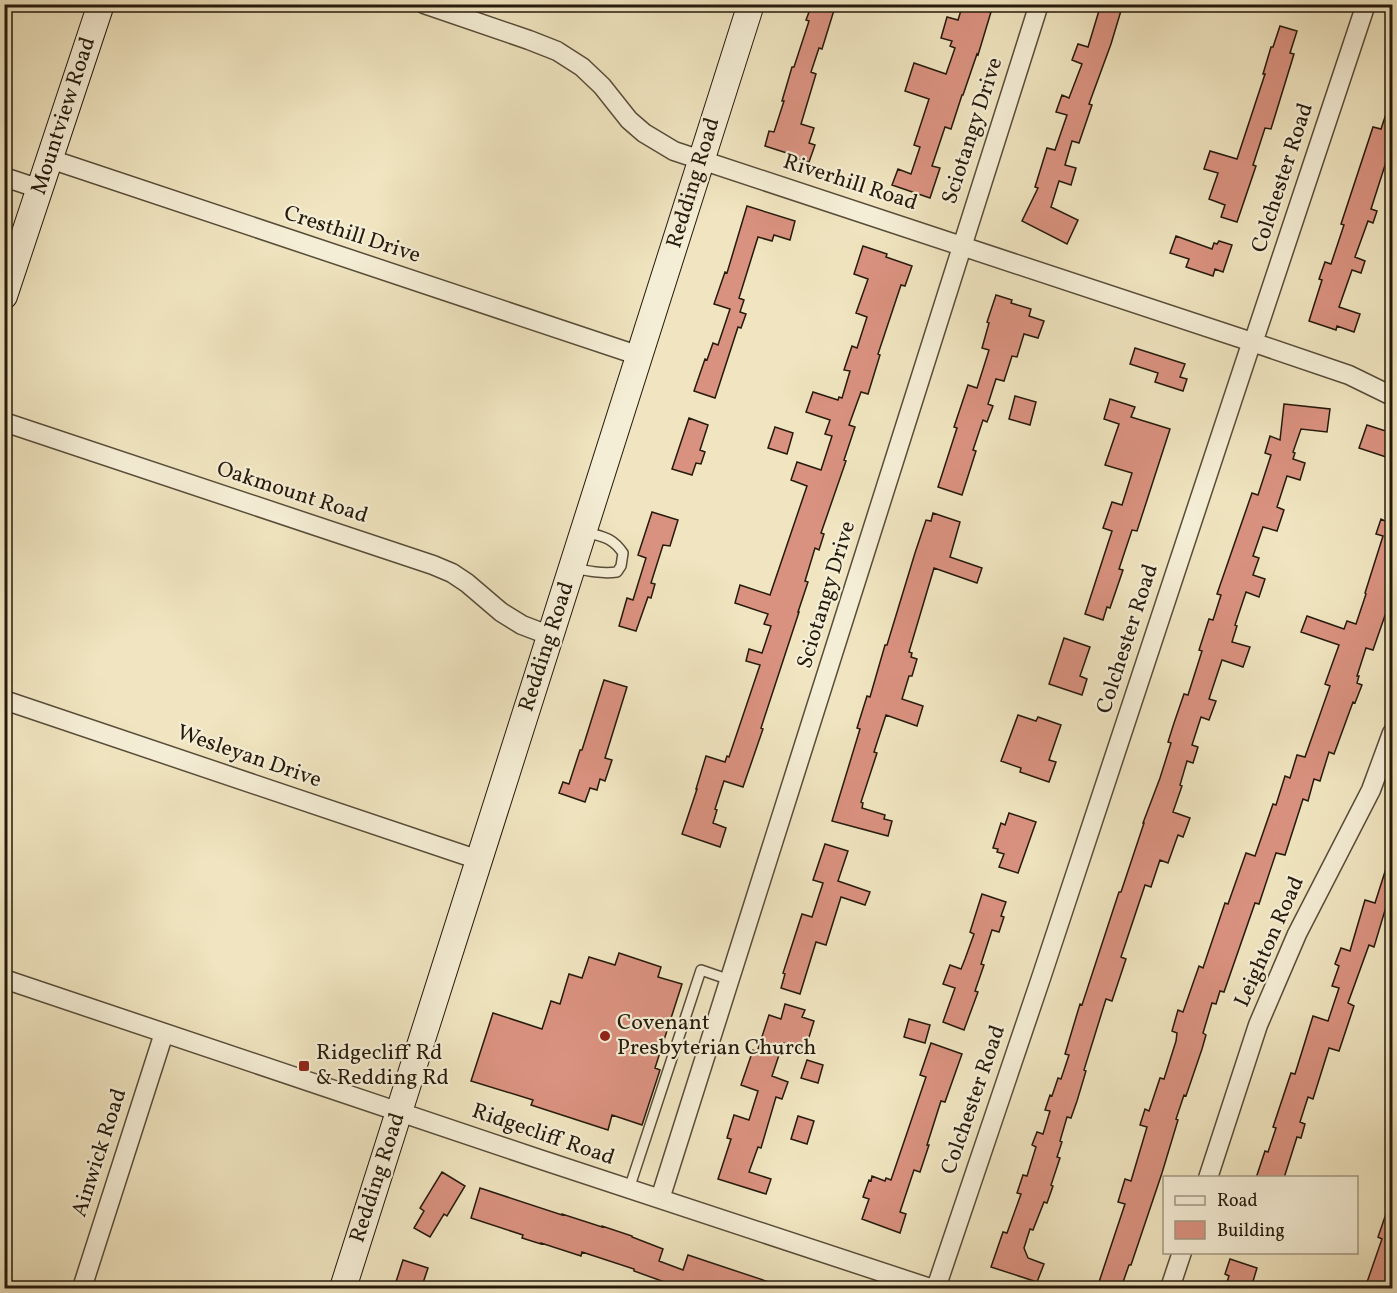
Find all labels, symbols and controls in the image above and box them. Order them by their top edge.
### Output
street label: Mountview Road [24,33,104,199]
street label: Sciotangy Drive [935,54,1011,208]
street label: Colchester Road [1244,99,1322,257]
street label: Redding Road [659,114,729,252]
street label: Riverhill Road [779,147,921,219]
street label: Cresthill Drive [280,198,424,272]
street label: Oakmount Road [212,454,372,532]
street label: Sciotangy Drive [790,517,864,673]
street label: Colchester Road [1089,560,1167,718]
street label: Redding Road [511,578,583,716]
street label: Wesleyan Drive [173,718,325,796]
street label: Leighton Road [1227,872,1313,1012]
place label: Covenant Presbyterian Church [617,1008,816,1064]
street label: Colchester Road [934,1021,1014,1179]
marker: Covenant Presbyterian Church [598,1029,612,1043]
place label: Ridgecliff Rd & Redding Rd [316,1038,449,1094]
marker: Ridgecliff Rd & Redding Rd [297,1059,311,1073]
street label: Ainwick Road [65,1085,135,1221]
street label: Ridgecliff Road [467,1096,619,1174]
street label: Redding Road [342,1109,414,1247]
legend [1163,1176,1358,1254]
text: Road [1217,1189,1258,1214]
text: Building [1217,1219,1285,1244]

